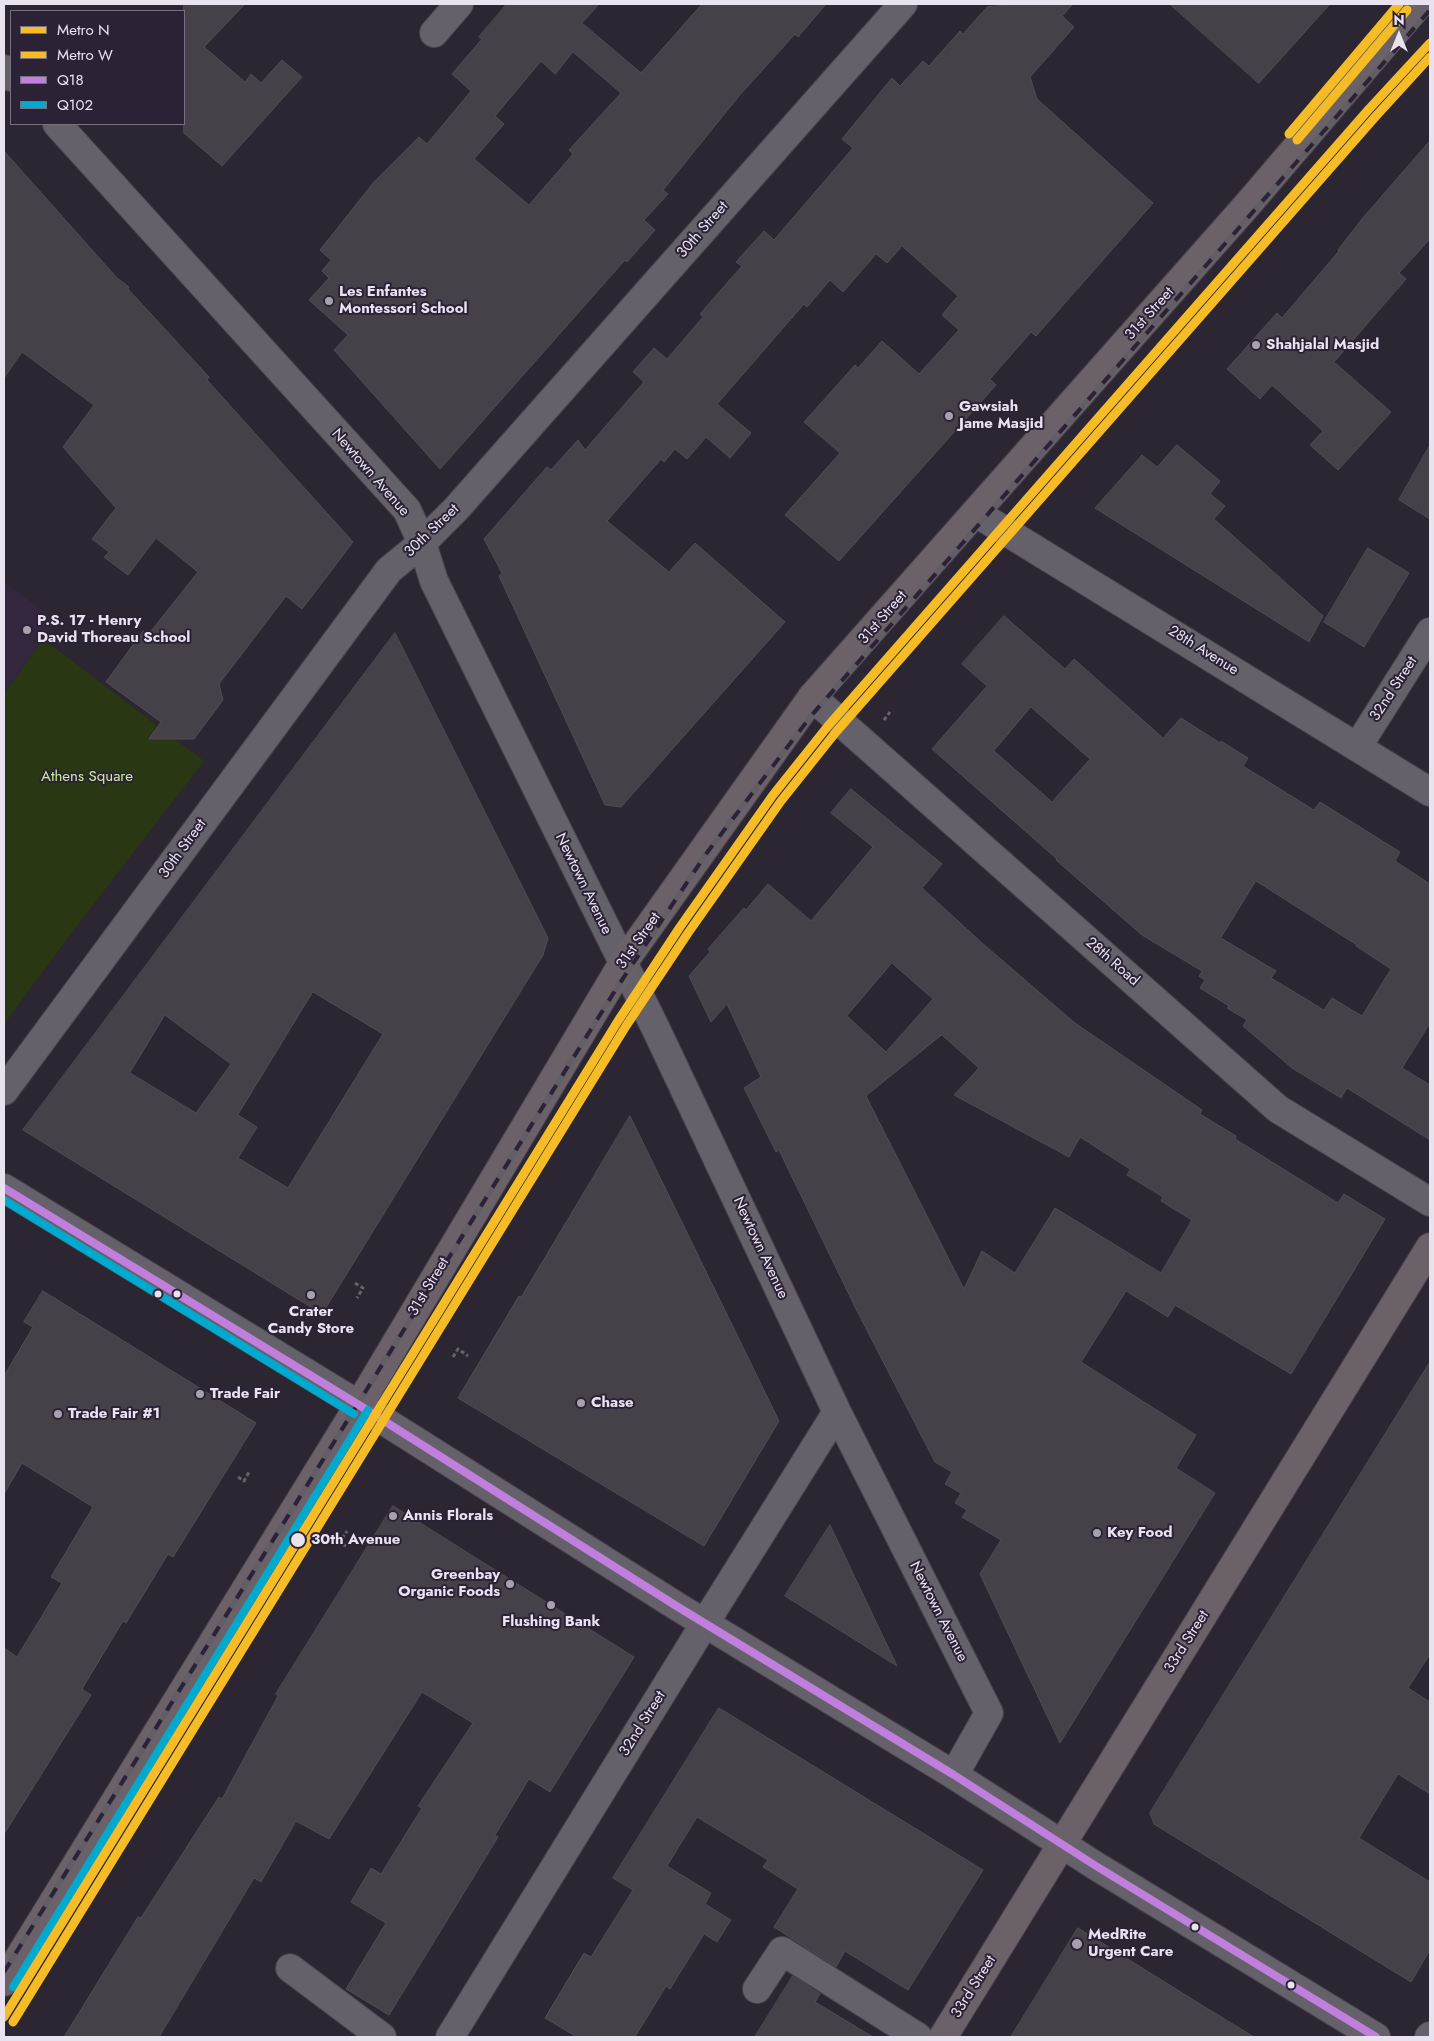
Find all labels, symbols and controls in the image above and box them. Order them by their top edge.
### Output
legend [10,10,185,125]
north arrow [1374,10,1424,60]
text: N [1393,10,1405,30]
text: Metro N [57,19,110,41]
text: Metro W [57,44,113,66]
text: Q18 [57,69,84,91]
text: Q102 [57,94,93,116]
street label: 30th Street [674,198,732,262]
place label: Les Enfantes Montessori School [339,283,468,318]
street label: 31st Street [1122,284,1178,344]
marker: Les Enfantes Montessori School [323,295,335,307]
place label: Shahjalal Masjid [1266,336,1379,354]
marker: Shahjalal Masjid [1250,339,1262,351]
place label: Gawsiah Jame Masjid [959,398,1043,433]
marker: Gawsiah Jame Masjid [943,410,955,422]
street label: Newtown Avenue [327,426,413,520]
street label: 30th Street [401,501,463,561]
street label: 31st Street [855,588,911,648]
place label: P.S. 17 - Henry David Thoreau School [37,612,190,647]
street label: 28th Avenue [1165,622,1241,680]
marker: P.S. 17 - Henry David Thoreau School [21,624,33,636]
street label: 32nd Street [1366,653,1422,725]
park label: Athens Square [41,768,133,786]
street label: 30th Street [155,816,211,882]
street label: Newtown Avenue [551,831,615,937]
street label: 31st Street [613,909,665,973]
street label: 28th Road [1082,934,1142,990]
street label: Newtown Avenue [729,1194,791,1302]
street label: 31st Street [405,1255,453,1319]
unlabelled marker [153,1289,163,1299]
unlabelled marker [172,1289,182,1299]
marker: Crater Candy Store [305,1289,317,1301]
place label: Crater Candy Store [268,1303,354,1338]
place label: Trade Fair [210,1385,280,1403]
marker: Trade Fair [194,1388,206,1400]
place label: Chase [591,1394,634,1412]
marker: Chase [575,1397,587,1409]
place label: Trade Fair #1 [68,1405,160,1423]
marker: Trade Fair #1 [52,1408,64,1420]
place label: Annis Florals [403,1507,493,1525]
marker: Annis Florals [387,1510,399,1522]
place label: Key Food [1107,1524,1173,1542]
marker: Key Food [1091,1527,1103,1539]
marker: 30th Avenue [289,1531,307,1549]
place label: 30th Avenue [311,1531,400,1549]
street label: Newtown Avenue [905,1559,971,1665]
place label: Greenbay Organic Foods [398,1566,500,1601]
marker: Greenbay Organic Foods [504,1578,516,1590]
marker: Flushing Bank [545,1599,557,1611]
street label: 33rd Street [1161,1607,1213,1677]
place label: Flushing Bank [502,1613,600,1631]
street label: 32nd Street [616,1688,670,1760]
unlabelled marker [1190,1922,1200,1932]
place label: MedRite Urgent Care [1088,1926,1173,1961]
marker: MedRite Urgent Care [1070,1937,1084,1951]
street label: 33rd Street [948,1952,1000,2022]
unlabelled marker [1286,1980,1296,1990]

